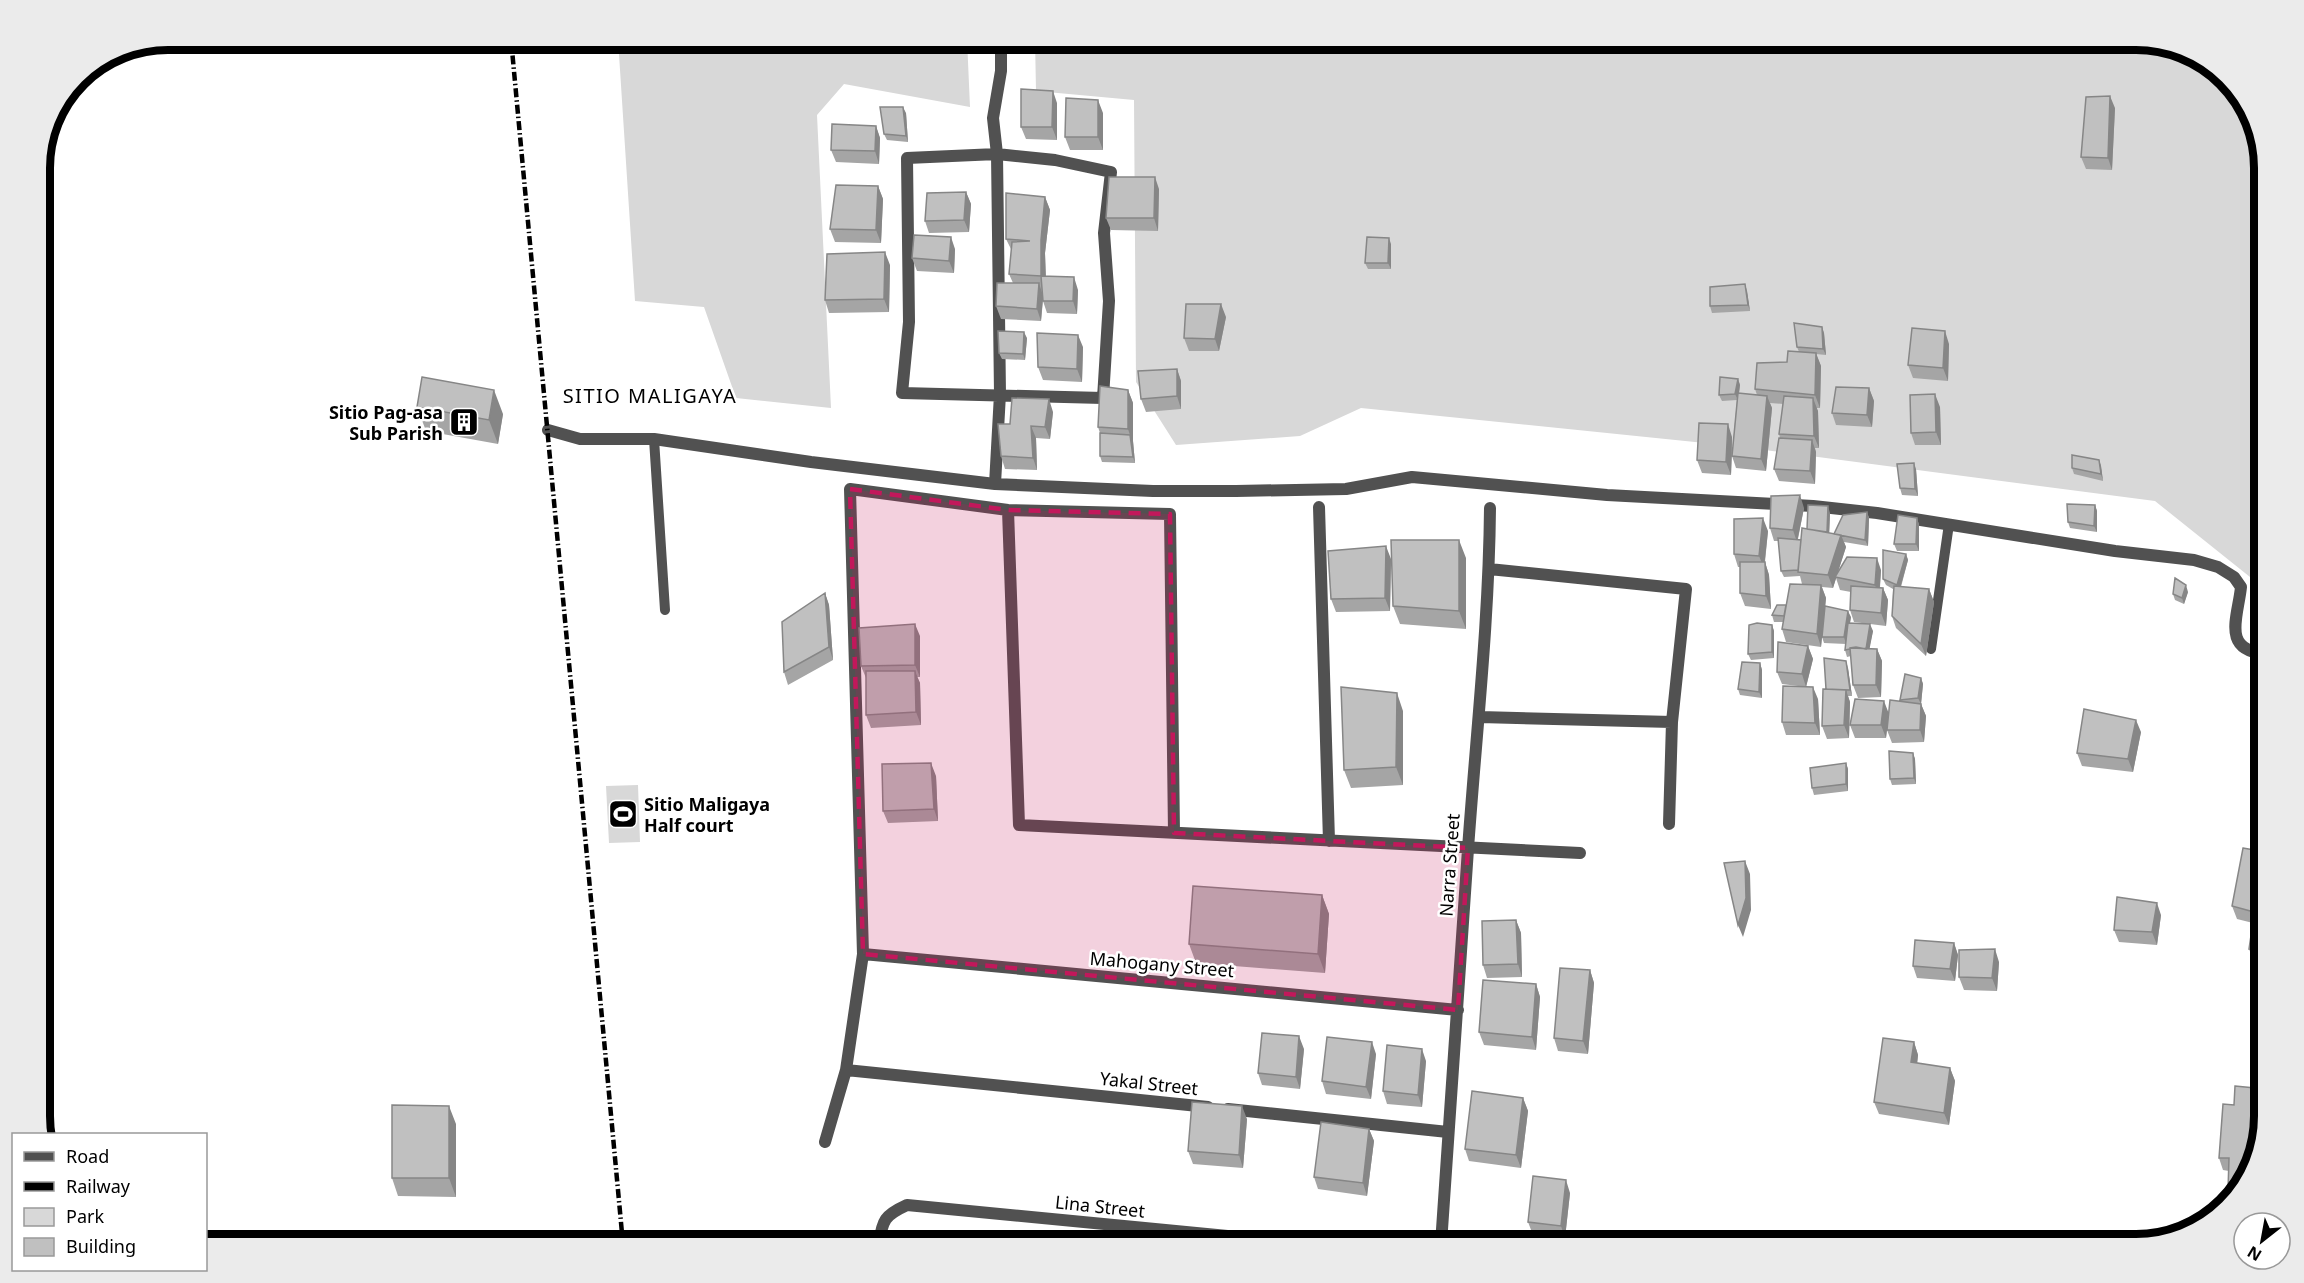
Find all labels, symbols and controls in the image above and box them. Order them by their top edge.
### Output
district label: SITIO MALIGAYA [563,382,737,409]
place label: Sitio Pag-asa Sub Parish [329,400,443,445]
building icon: Sitio Pag-asa Sub Parish [448,406,480,438]
place label: Sitio Maligaya Half court [644,792,770,837]
sports icon: Sitio Maligaya Half court [607,798,639,830]
street label: Narra Street [1433,812,1465,917]
street label: Mahogany Street [1089,946,1236,982]
street label: Yakal Street [1099,1066,1200,1100]
legend [12,1133,207,1271]
text: Road [66,1144,109,1168]
text: Railway [66,1174,131,1198]
street label: Lina Street [1054,1189,1147,1223]
text: Park [66,1204,104,1228]
north arrow [2232,1211,2292,1271]
text: Building [66,1234,136,1258]
text: N [2243,1241,2266,1267]

